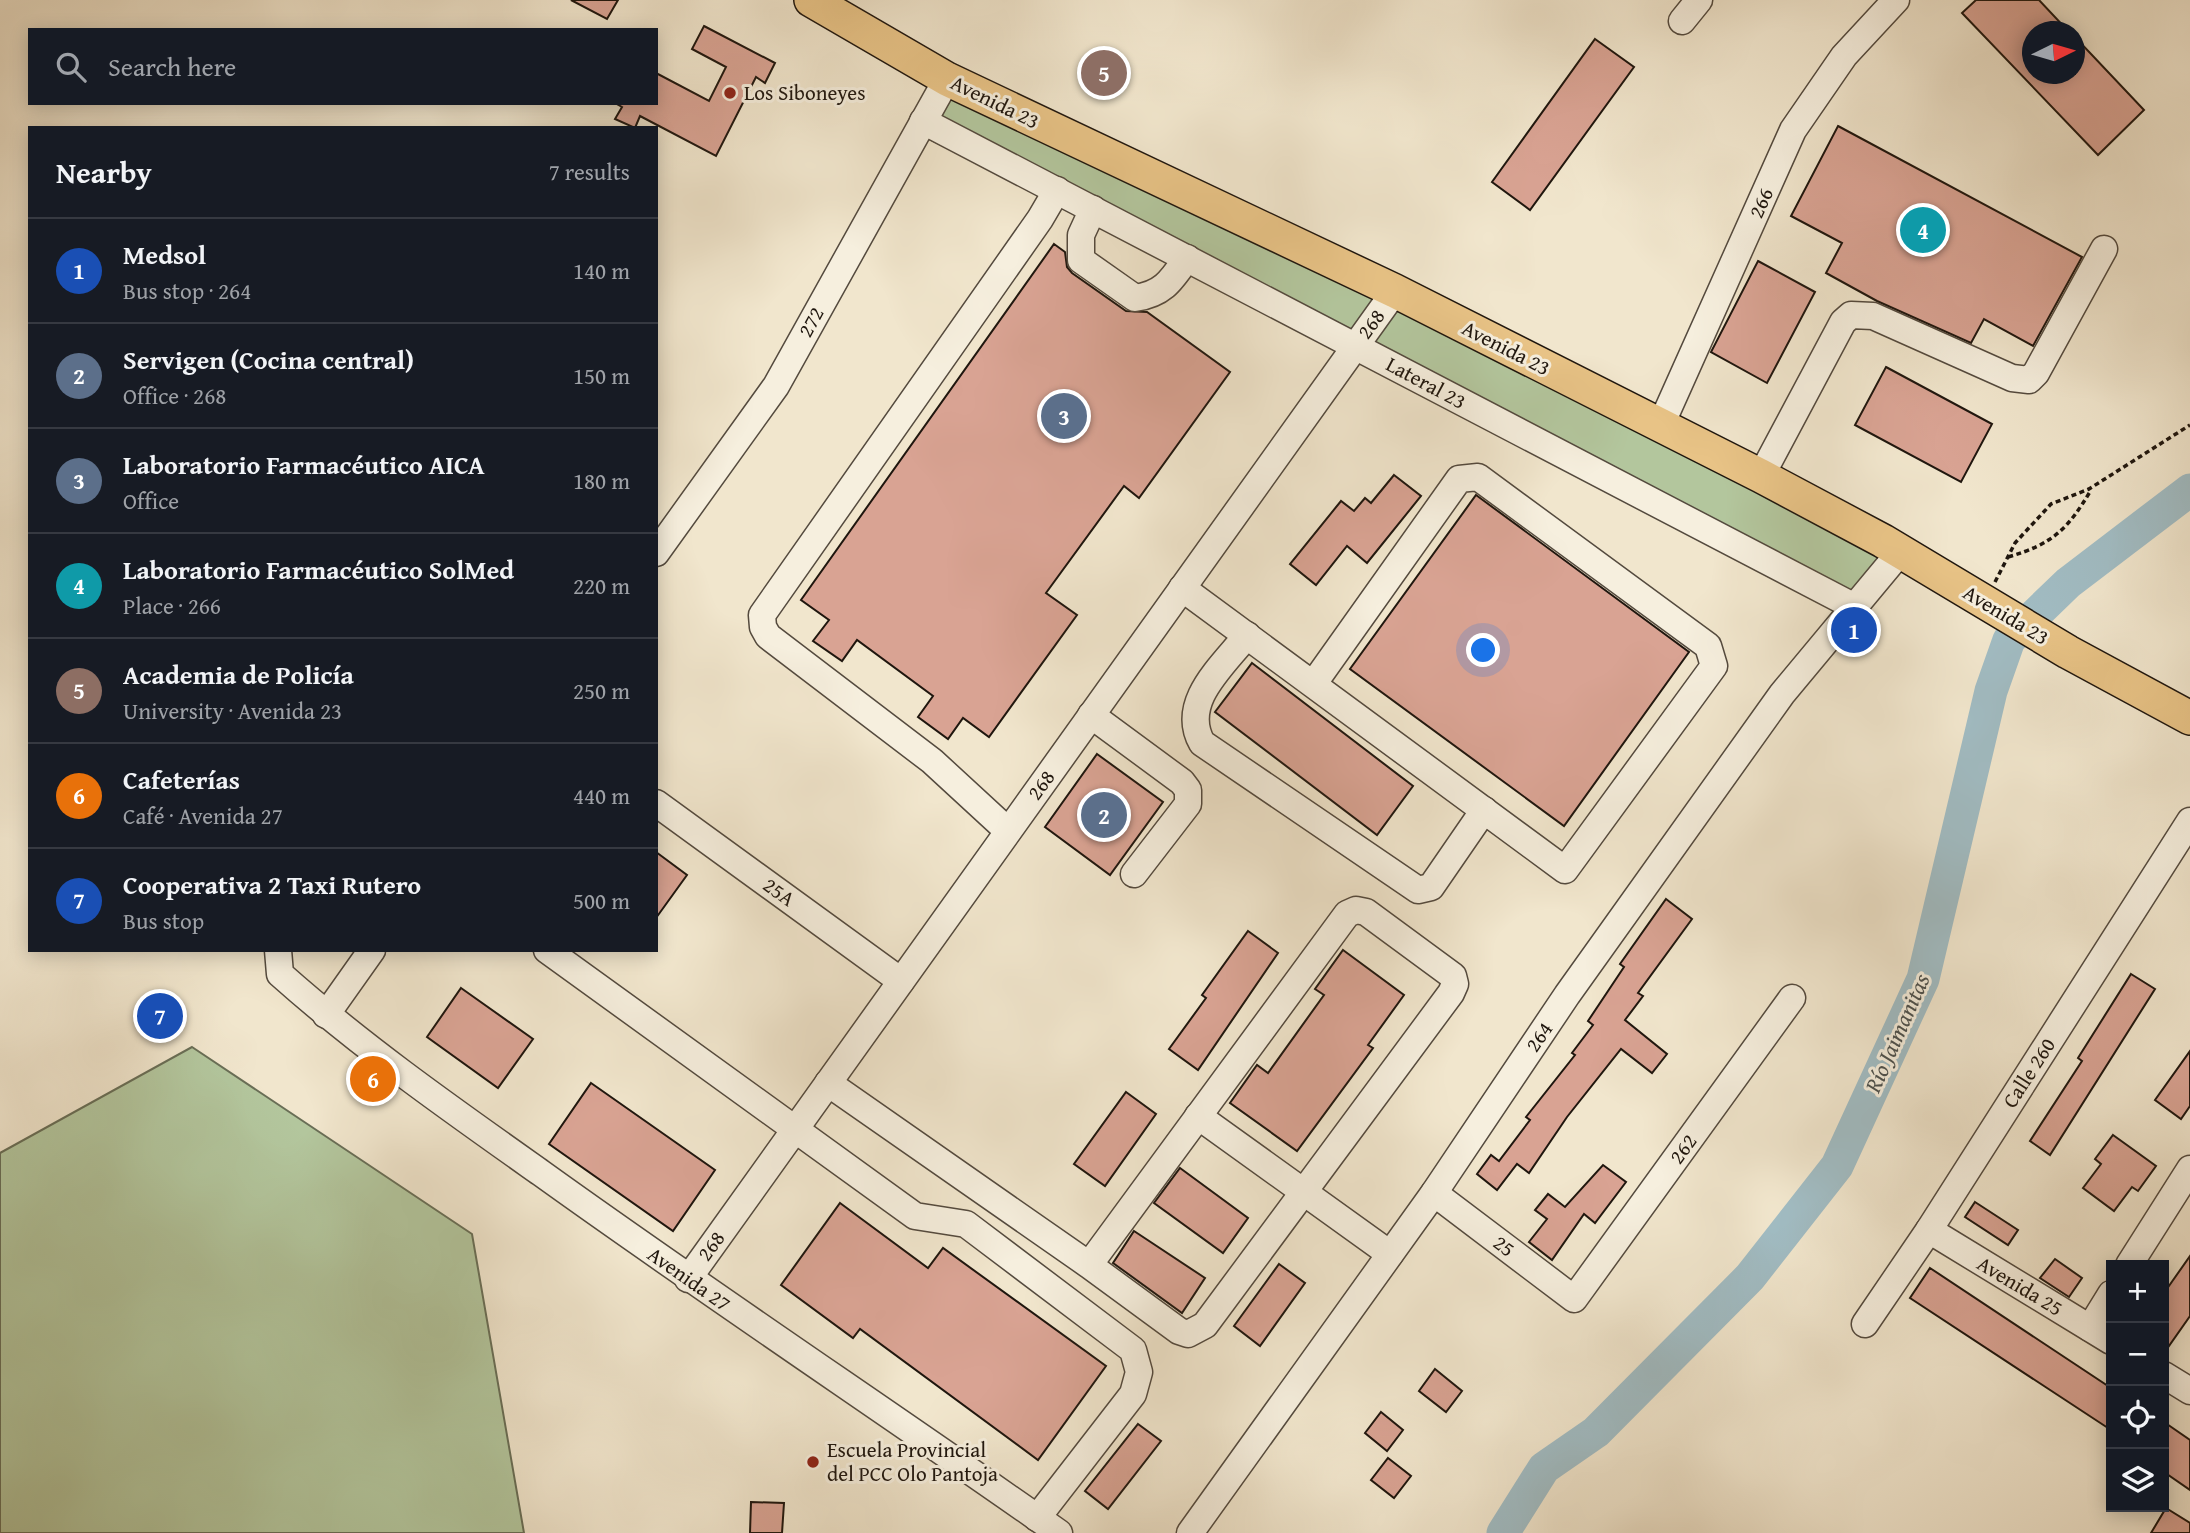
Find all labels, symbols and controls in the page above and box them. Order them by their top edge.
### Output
north arrow [2022,21,2085,84]
search box [28,28,658,105]
text: Search here [108,47,236,86]
pin: 5 [1081,47,1127,99]
icon: search [52,48,90,86]
street label: Avenida 23 [946,67,1045,136]
place label: Los Siboneyes [744,77,866,108]
marker: Los Siboneyes [722,85,738,101]
text: Nearby [56,150,152,194]
text: 7 results [549,155,630,188]
street label: 266 [1740,183,1781,223]
pin: 4 [1900,204,1946,256]
text: Medsol [123,235,206,274]
text: 1 [73,254,85,287]
text: 140 m [573,254,630,287]
text: Bus stop · 264 [123,274,251,307]
street label: 272 [790,301,831,343]
street label: 268 [1349,302,1392,345]
street label: Avenida 23 [1457,312,1556,383]
text: Servigen (Cocina central) [123,340,414,379]
street label: Lateral 23 [1381,349,1472,417]
text: 2 [73,359,85,392]
text: 150 m [573,359,630,392]
text: Office · 268 [123,379,226,412]
pin: 3 [1041,390,1087,442]
text: Laboratorio Farmacéutico AICA [123,445,485,484]
text: 3 [73,464,85,497]
text: 180 m [573,464,630,497]
text: Office [123,484,179,517]
text: Laboratorio Farmacéutico SolMed [123,550,514,589]
text: 4 [73,569,85,602]
text: 220 m [573,569,630,602]
street label: Avenida 23 [1957,577,2055,652]
text: Place · 266 [123,589,221,622]
pin: 1 [1831,604,1877,656]
your location [1466,633,1500,667]
text: Academia de Policía [123,655,354,694]
text: 5 [73,674,85,707]
text: 250 m [573,674,630,707]
text: University · Avenida 23 [123,694,342,727]
text: Cafeterías [123,760,240,799]
street label: 268 [1019,763,1062,806]
text: 6 [73,779,85,812]
text: 440 m [573,779,630,812]
pin: 2 [1081,789,1127,841]
text: Café · Avenida 27 [123,799,283,832]
text: Cooperativa 2 Taxi Rutero [123,865,421,904]
street label: 25A [757,869,802,914]
text: 7 [73,884,85,917]
text: 500 m [573,884,630,917]
text: Bus stop [123,904,204,937]
water label: Río Jaimanitas [1855,967,1938,1098]
pin: 7 [137,990,183,1042]
street label: 264 [1517,1015,1560,1058]
street label: Calle 260 [1994,1032,2063,1114]
pin: 6 [350,1053,396,1105]
street label: 262 [1661,1127,1704,1170]
street label: 268 [689,1224,732,1267]
street label: 25 [1487,1227,1522,1264]
street label: Avenida 27 [641,1239,737,1319]
street label: Avenida 25 [1971,1248,2069,1323]
map controls [2106,1260,2169,1512]
button: + [2106,1260,2169,1323]
button: − [2106,1323,2169,1386]
button: locate [2106,1386,2169,1449]
place label: Escuela Provincial del PCC Olo Pantoja [827,1434,998,1489]
button: layers [2106,1449,2169,1512]
marker: Escuela Provincial del PCC Olo Pantoja [805,1454,821,1470]

